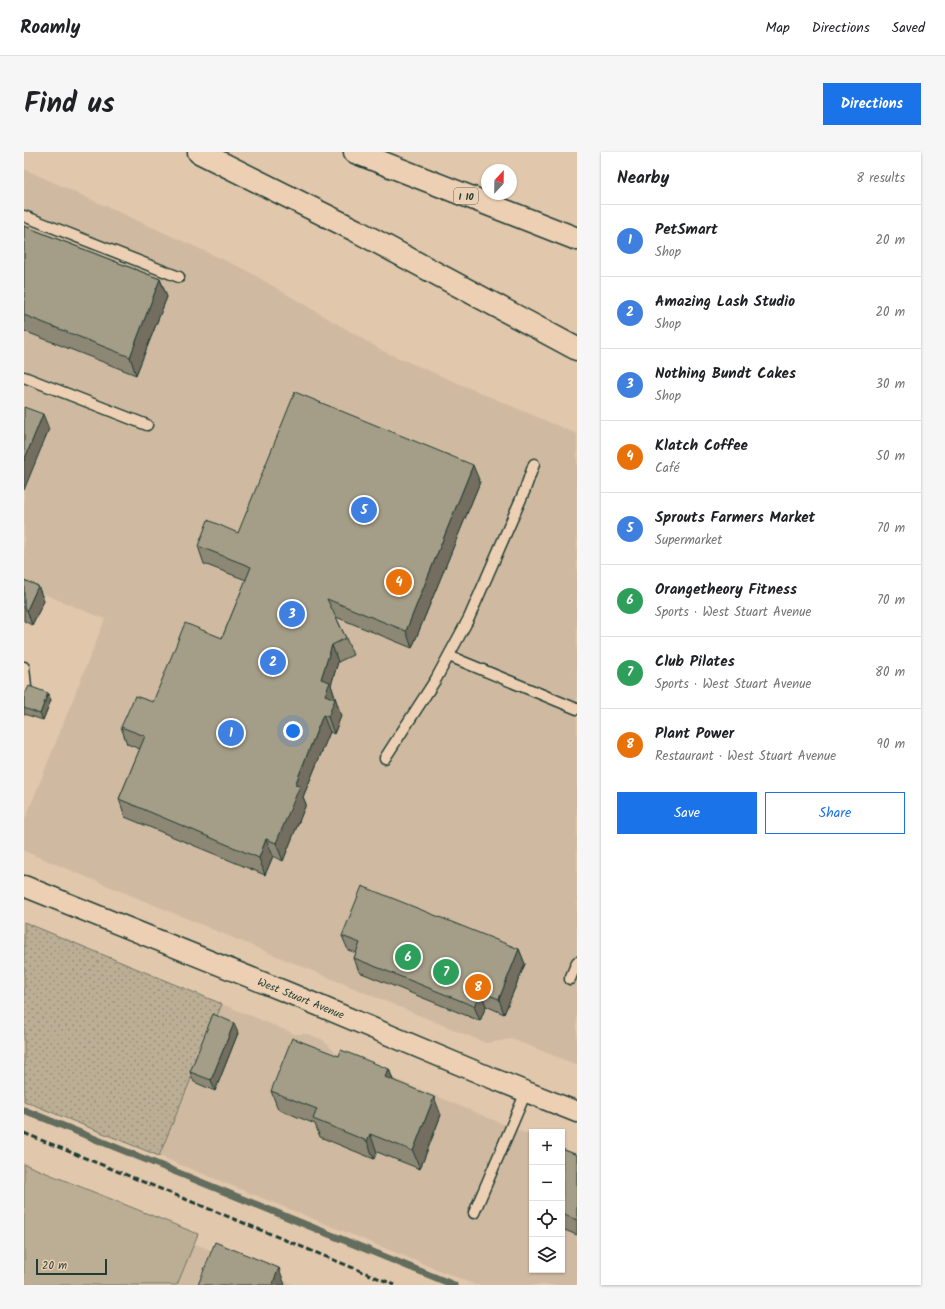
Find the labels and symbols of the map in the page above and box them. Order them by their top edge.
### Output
north arrow [481,164,517,200]
road number: I 10 [454,188,478,204]
pin: 5 [351,495,377,525]
pin: 4 [386,567,412,597]
pin: 3 [279,599,305,629]
pin: 2 [260,647,286,677]
pin: 1 [218,718,244,748]
your location [283,721,303,741]
pin: 6 [395,942,421,972]
pin: 7 [433,957,459,987]
pin: 8 [465,972,491,1002]
street label: West Stuart Avenue [255,973,347,1025]
scale bar [36,1257,107,1276]

